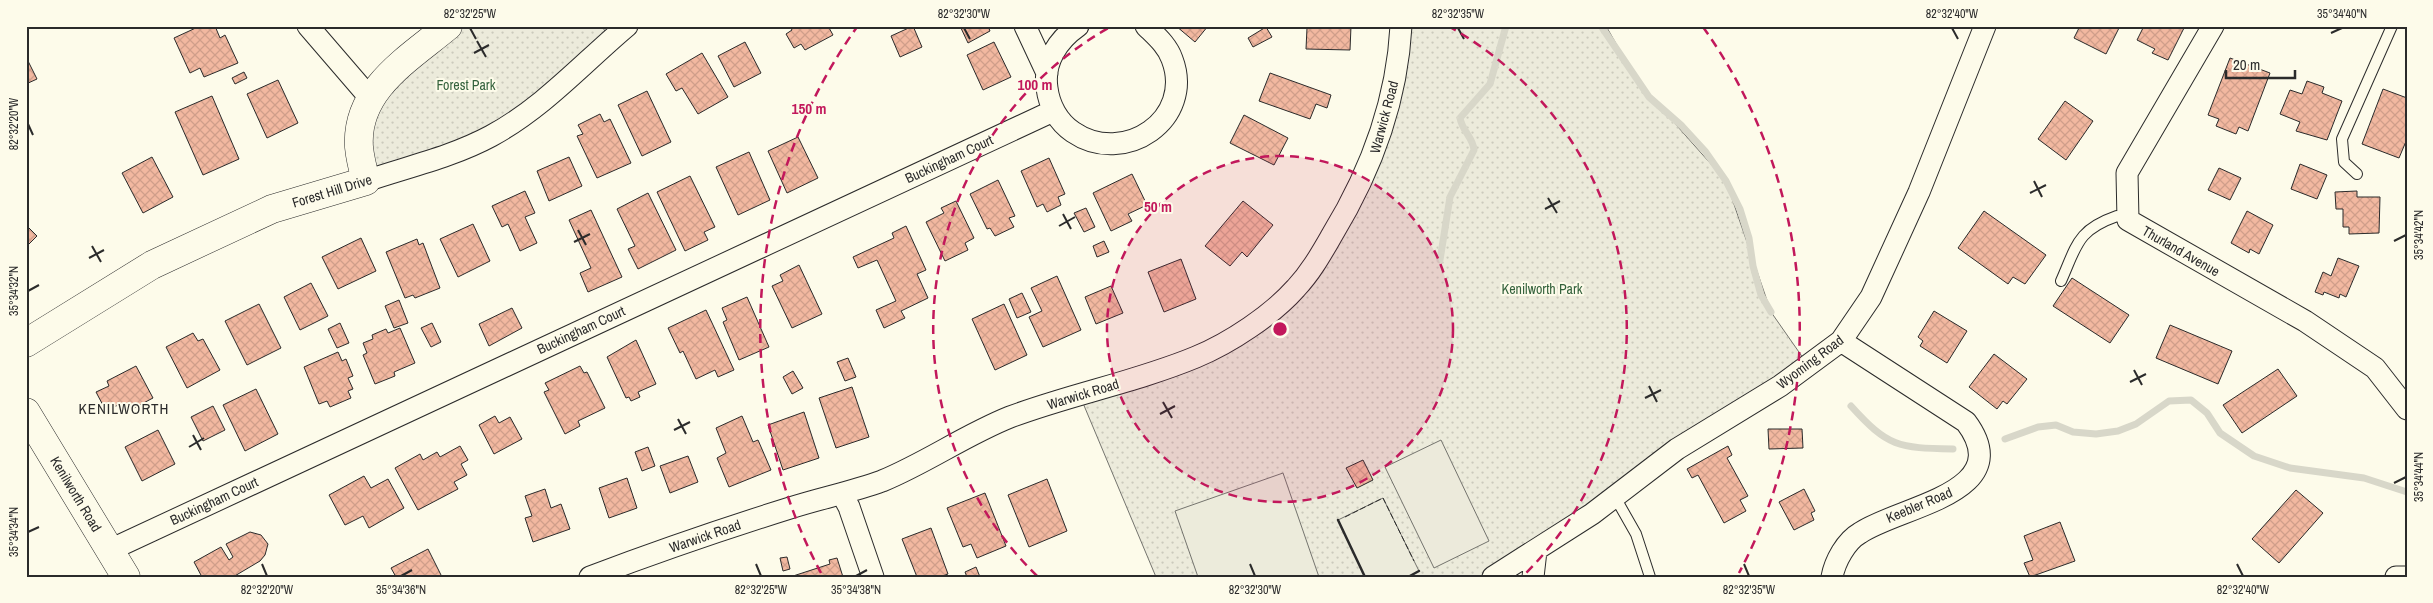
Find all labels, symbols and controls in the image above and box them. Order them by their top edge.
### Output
text: 82°32'25"W [444,6,497,22]
text: 82°32'30"W [938,6,991,22]
text: 82°32'35"W [1432,6,1485,22]
text: 82°32'40"W [1926,6,1979,22]
text: 35°34'40"N [2317,6,2367,22]
scale bar [2226,48,2294,80]
text: 20 m [2233,54,2260,75]
text: 100 m [1018,74,1052,95]
park label: Forest Park [437,76,496,94]
street label: Warwick Road [1366,79,1402,155]
text: 82°32'20"W [6,97,22,150]
text: 150 m [792,98,826,119]
street label: Buckingham Court [902,131,996,187]
street label: Forest Hill Drive [290,170,374,212]
text: 50 m [1144,196,1172,217]
text: 35°34'42"N [2411,210,2427,260]
street label: Thurland Avenue [2139,222,2223,280]
text: 35°34'32"N [6,266,22,316]
park label: Kenilworth Park [1501,280,1583,298]
street label: Buckingham Court [534,302,628,358]
centre of rings [1271,320,1289,338]
street label: Wyoming Road [1773,331,1847,393]
street label: Warwick Road [1045,375,1121,413]
district label: KENILWORTH [79,398,169,419]
text: 35°34'44"N [2411,452,2427,502]
street label: Kenilworth Road [46,453,106,535]
street label: Buckingham Court [167,473,261,529]
street label: Keebler Road [1883,483,1955,527]
text: 35°34'34"N [6,507,22,557]
street label: Warwick Road [667,515,743,557]
text: 82°32'20"W [241,582,294,598]
text: 35°34'36"N [376,582,426,598]
text: 82°32'25"W [735,582,788,598]
text: 35°34'38"N [831,582,881,598]
text: 82°32'30"W [1229,582,1282,598]
text: 82°32'35"W [1723,582,1776,598]
text: 82°32'40"W [2217,582,2270,598]

